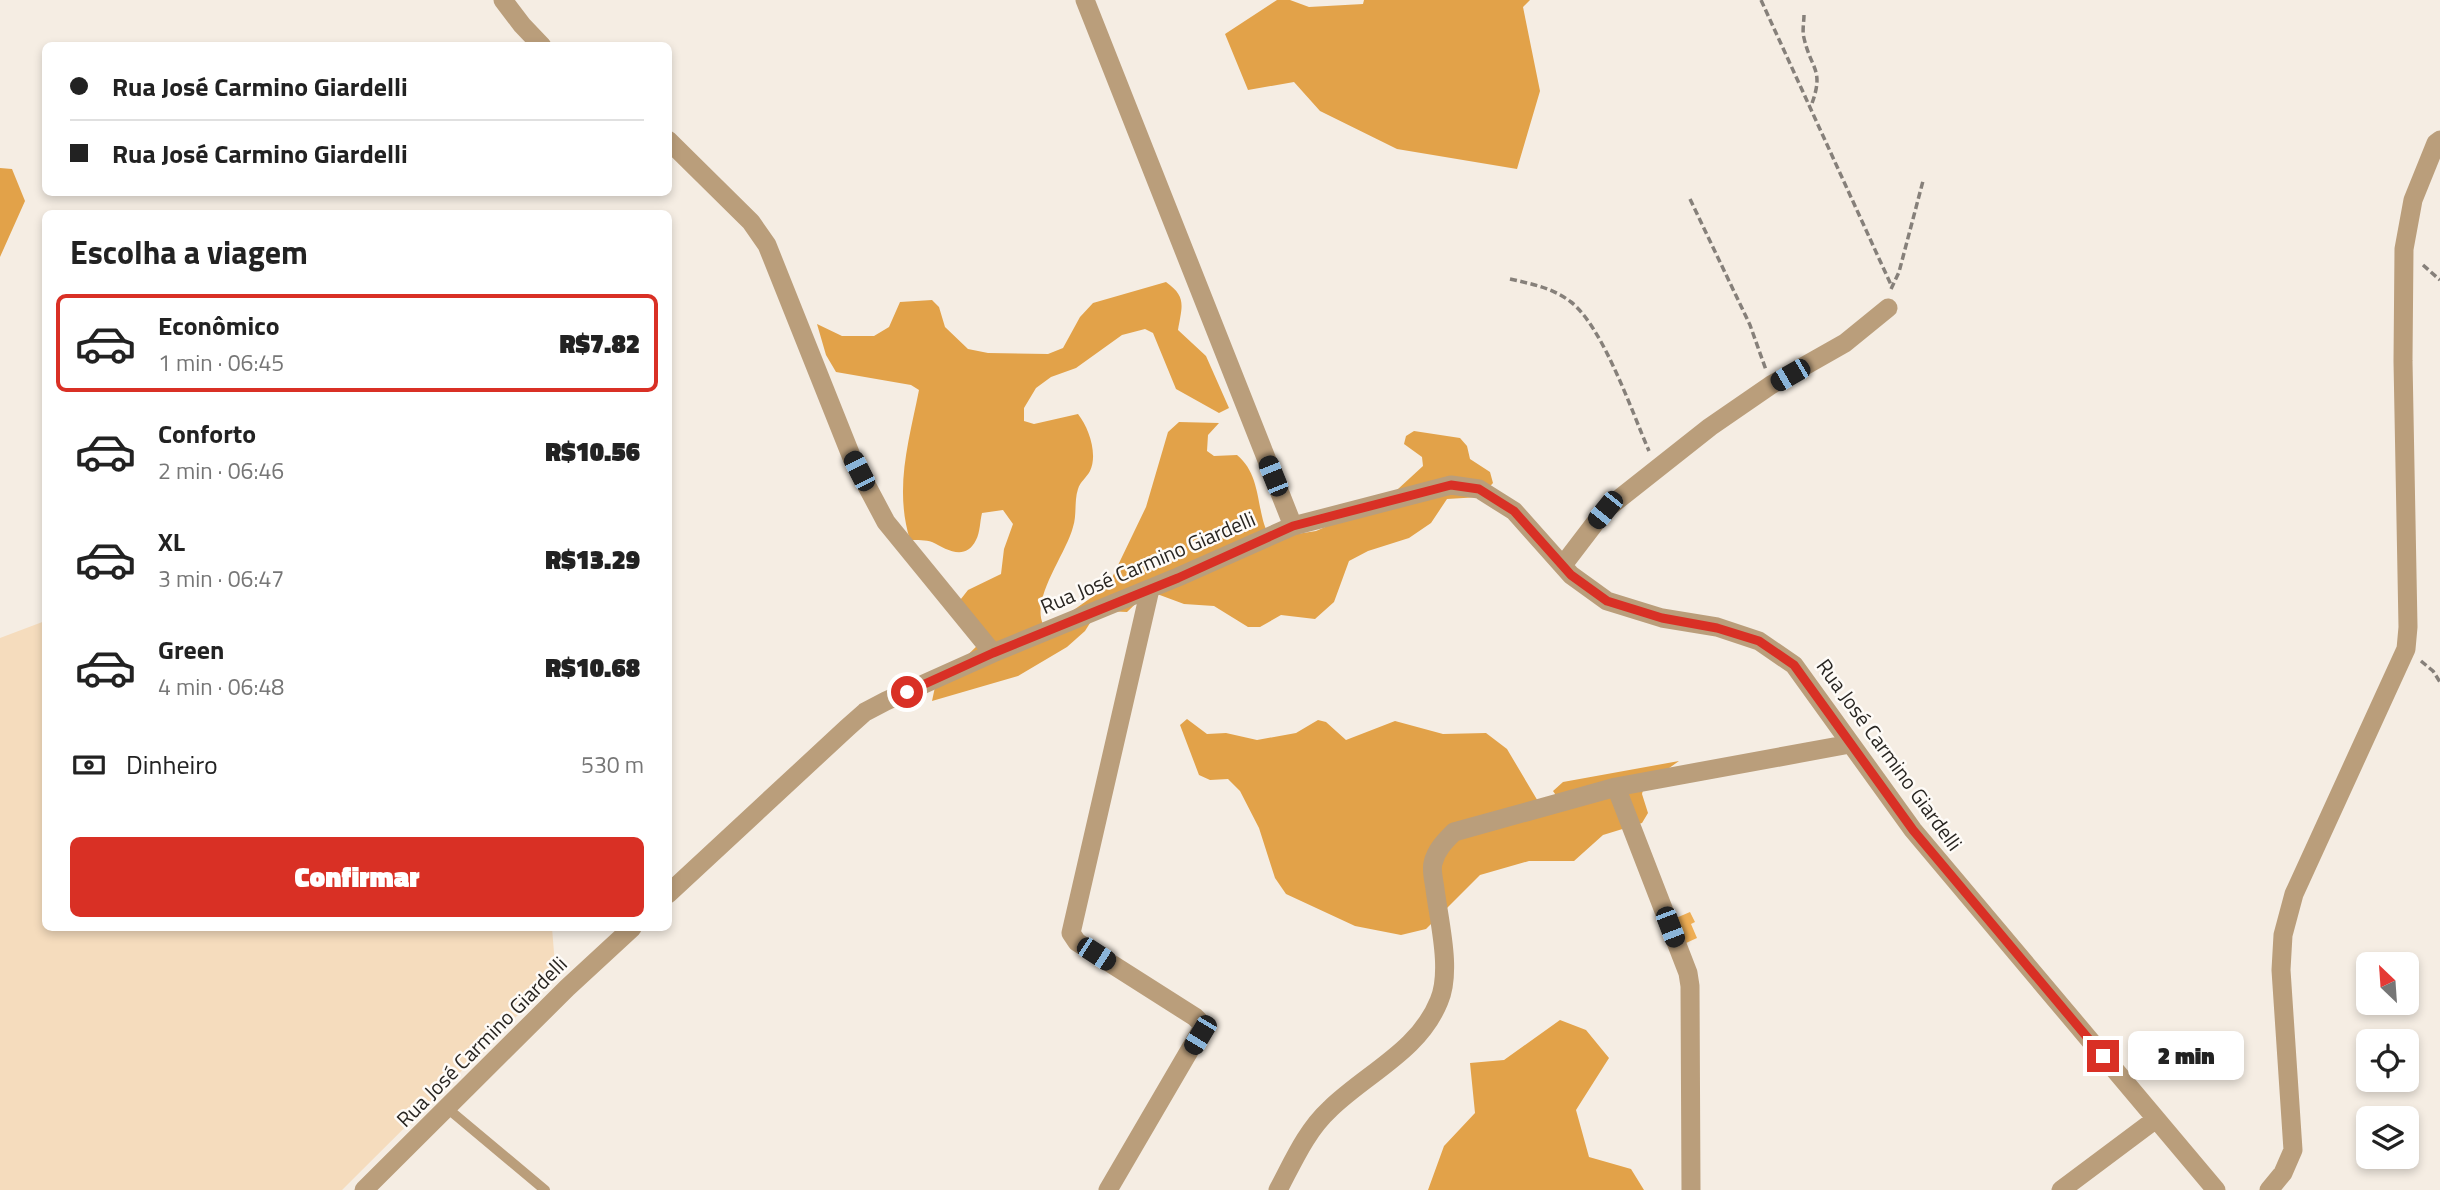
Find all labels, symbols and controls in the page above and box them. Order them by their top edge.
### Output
text: Rua José Carmino Giardelli [112,67,408,106]
text: Rua José Carmino Giardelli [112,134,408,173]
text: Escolha a viagem [70,228,308,276]
text: Econômico [158,306,280,345]
icon: car [74,312,137,375]
text: R$7.82 [559,324,640,363]
text: 1 min · 06:45 [158,345,284,380]
car [1767,355,1814,395]
text: Conforto [158,414,256,453]
icon: car [74,420,137,483]
text: R$10.56 [545,432,640,471]
car [841,448,878,494]
text: 2 min · 06:46 [158,453,284,488]
car [1256,453,1291,499]
car [1584,487,1627,533]
street label: Rua José Carmino Giardelli [1035,502,1260,622]
text: XL [158,522,185,561]
icon: car [74,528,137,591]
text: R$13.29 [545,540,640,579]
text: 3 min · 06:47 [158,561,284,596]
text: Green [158,630,224,669]
icon: car [74,636,137,699]
text: R$10.68 [545,648,640,687]
street label: Rua José Carmino Giardelli [1809,652,1971,857]
text: 4 min · 06:48 [158,669,284,704]
route start [891,676,923,708]
text: Dinheiro [126,745,218,784]
icon: cash [70,746,108,784]
text: 530 m [581,747,644,782]
button: Confirmar [70,837,644,917]
car [1653,904,1688,950]
car [1073,934,1120,974]
street label: Rua José Carmino Giardelli [388,948,574,1134]
north arrow [2356,952,2418,1015]
map controls [2356,952,2419,1169]
car [1181,1012,1220,1058]
button: locate [2356,1029,2419,1092]
callout: 2 min [2128,1032,2243,1080]
text: 2 min [2157,1038,2215,1073]
route end [2087,1040,2119,1072]
button: layers [2356,1106,2419,1169]

